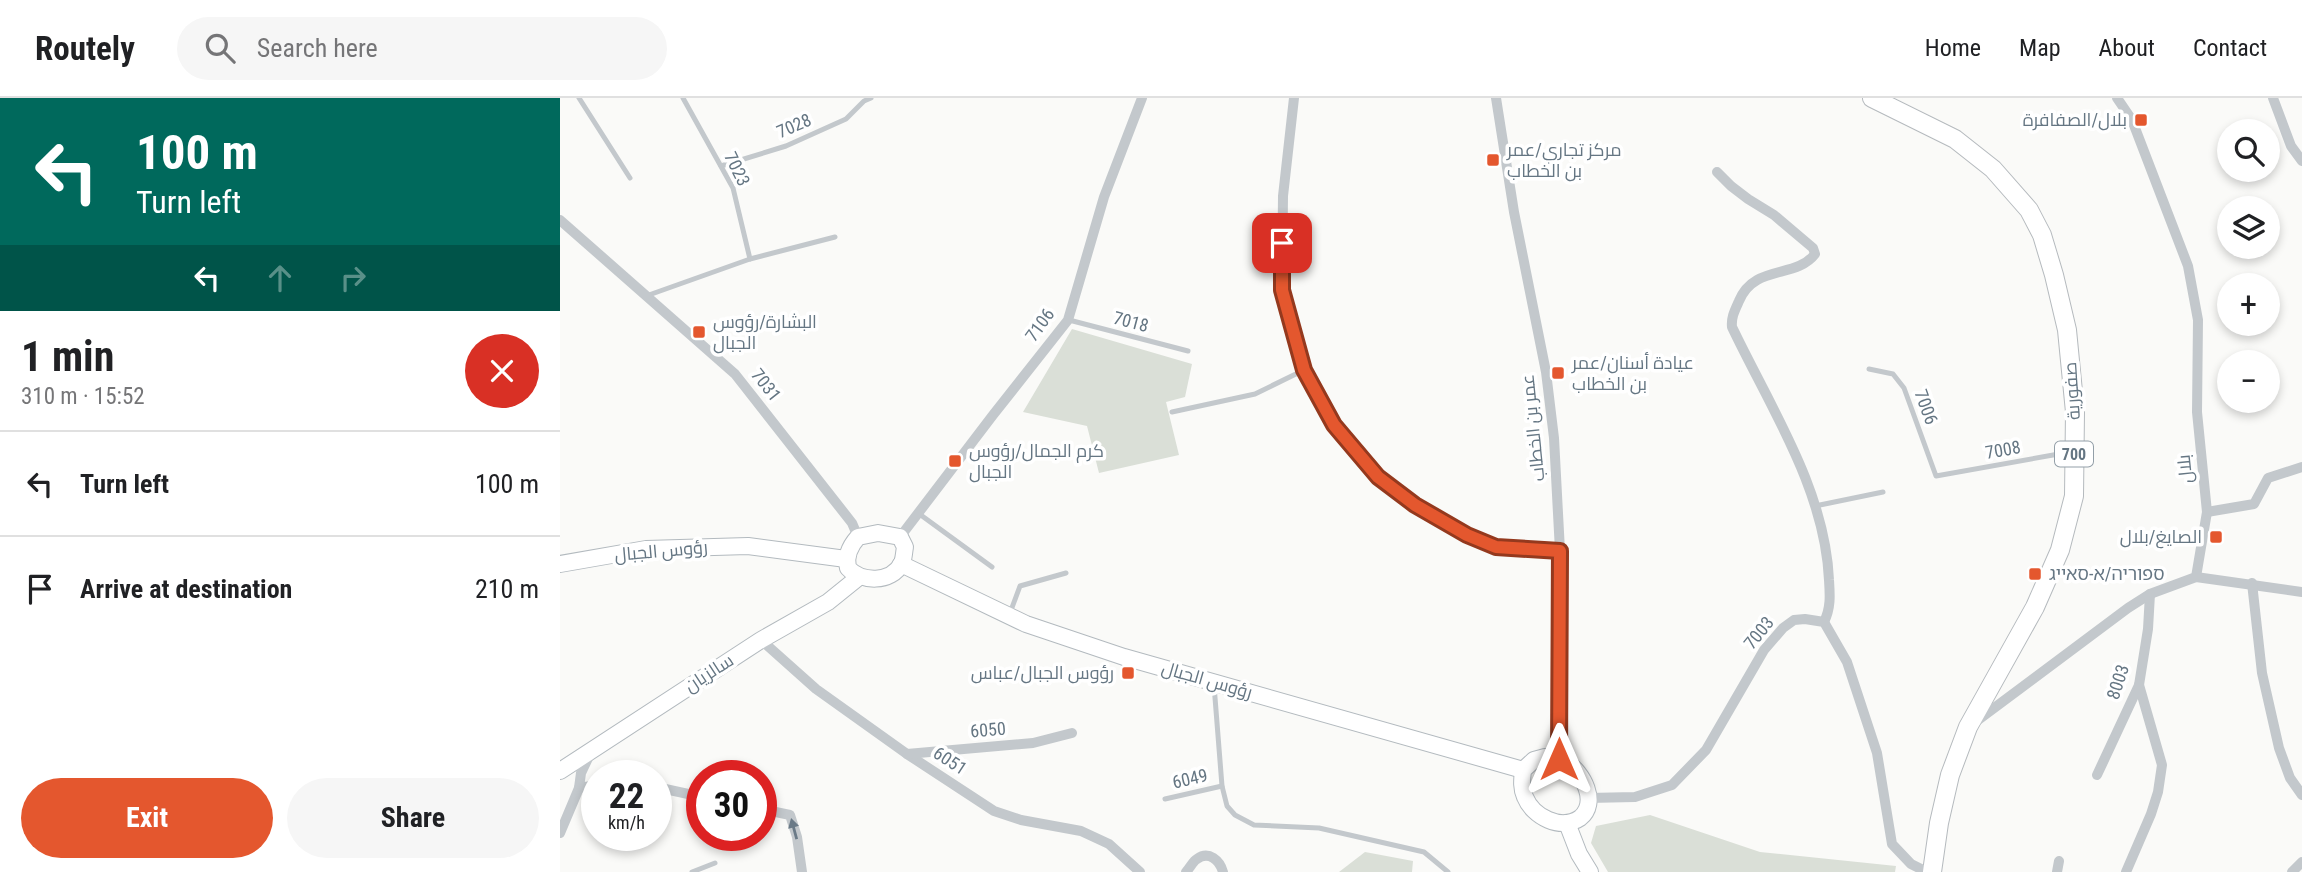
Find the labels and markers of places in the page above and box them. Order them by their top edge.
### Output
place label: بلال/الصفافرة [2023,109,2127,131]
marker: بلال/الصفافرة [2133,112,2149,128]
place label: مركز تجاري/عمر بن الخطاب [1506,139,1621,182]
marker: مركز تجاري/عمر بن الخطاب [1485,152,1501,168]
pin [1252,213,1312,273]
place label: البشارة/رؤوس الجبال [713,311,817,354]
marker: البشارة/رؤوس الجبال [691,324,707,340]
place label: عيادة أسنان/عمر بن الخطاب [1571,352,1694,395]
marker: عيادة أسنان/عمر بن الخطاب [1550,365,1566,381]
place label: كرم الجمال/رؤوس الجبال [969,440,1104,483]
marker: كرم الجمال/رؤوس الجبال [947,453,963,469]
place label: الصايغ/بلال [2120,526,2202,549]
marker: الصايغ/بلال [2208,529,2224,545]
place label: ספוריה/א-סאייג [2049,563,2165,584]
marker: ספוריה/א-סאייג [2027,566,2043,582]
place label: رؤوس الجبال/عباس [971,662,1114,684]
marker: رؤوس الجبال/عباس [1120,665,1136,681]

